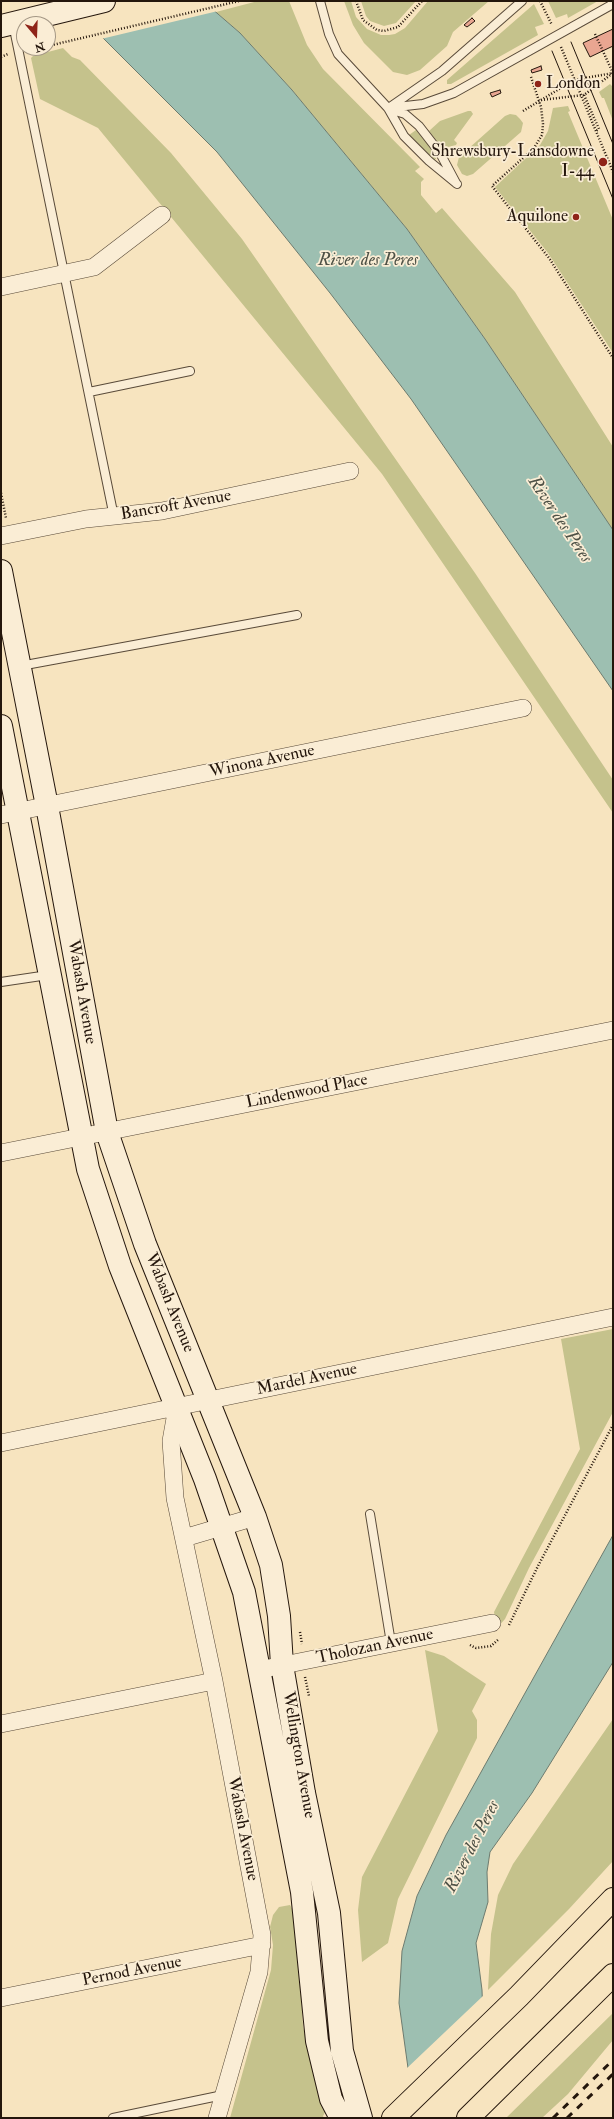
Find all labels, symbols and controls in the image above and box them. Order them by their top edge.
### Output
north arrow [16,16,56,56]
text: N [33,39,47,55]
place label: London [546,74,601,94]
marker: London [533,79,543,89]
place label: Shrewsbury-Lansdowne I-44 [431,142,594,182]
marker: Shrewsbury-Lansdowne I-44 [597,156,609,168]
place label: Aquilone [507,207,568,227]
marker: Aquilone [571,212,581,222]
water label: River des Peres [318,250,418,272]
water label: River des Peres [522,473,596,567]
street label: Bancroft Avenue [119,486,233,526]
street label: Winona Avenue [207,741,317,783]
street label: Wabash Avenue [62,938,100,1046]
street label: Lindenwood Place [244,1070,370,1114]
street label: Wabash Avenue [140,1250,198,1356]
street label: Mardel Avenue [255,1359,359,1401]
street label: Tholozan Avenue [315,1625,435,1669]
street label: Wellington Avenue [277,1690,319,1820]
street label: Wabash Avenue [222,1775,262,1883]
water label: River des Peres [441,1798,505,1896]
street label: Pernod Avenue [80,1952,184,1992]

